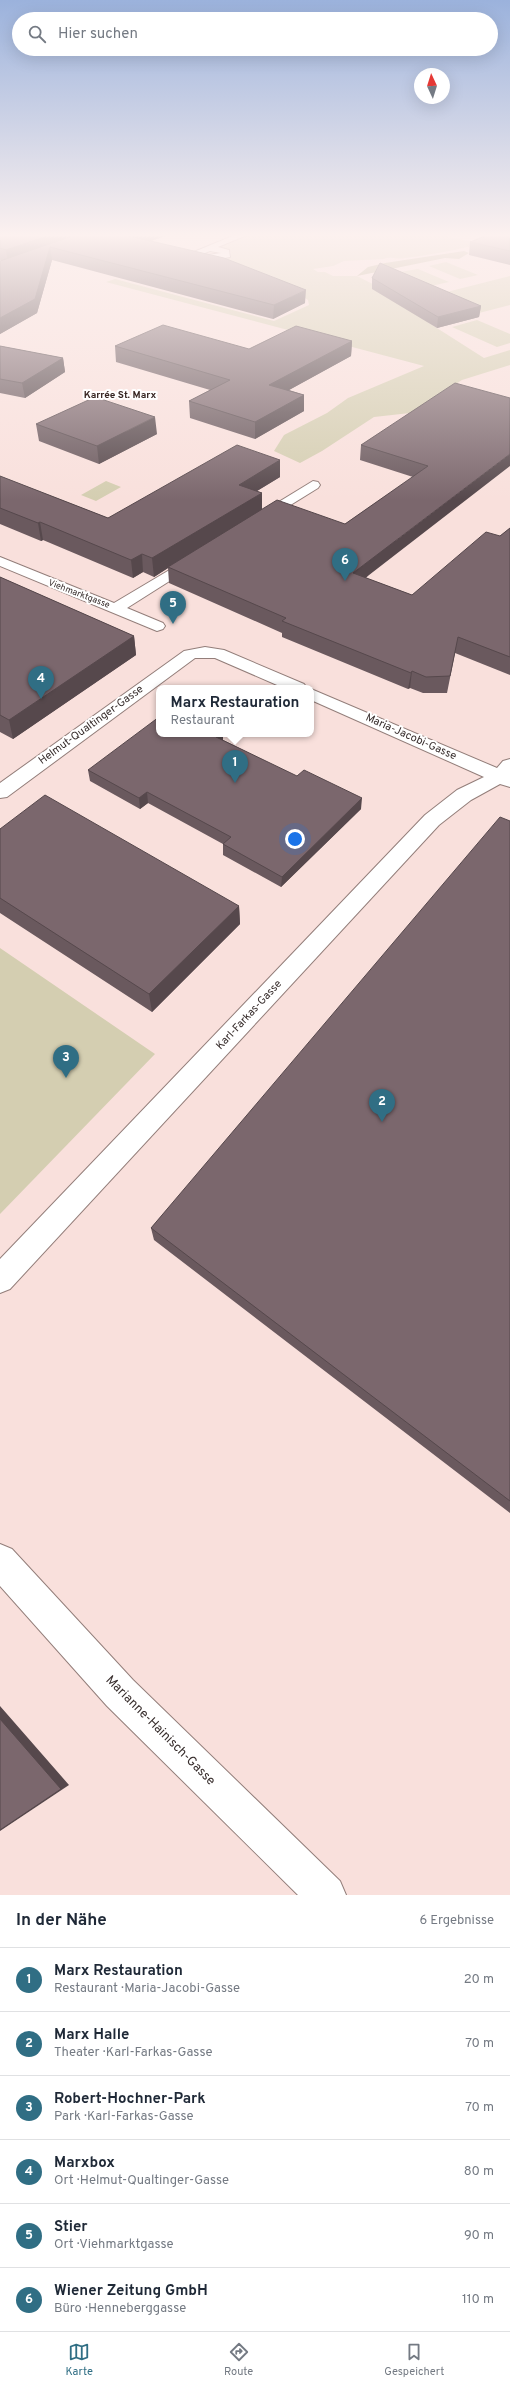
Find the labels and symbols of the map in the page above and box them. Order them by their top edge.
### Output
north arrow [414,68,450,104]
district label: Karrée St. Marx [84,389,156,402]
pin: 6 [332,548,358,581]
street label: Viehmarktgasse [47,577,112,611]
pin: 5 [160,591,186,624]
pin: 4 [28,666,54,699]
street label: Helmut-Qualtinger-Gasse [36,682,146,768]
street label: Maria-Jacobi-Gasse [363,711,459,763]
pin: 1 [222,750,248,783]
your location [285,829,305,849]
street label: Karl-Farkas-Gasse [213,977,285,1053]
pin: 3 [53,1045,79,1078]
pin: 2 [369,1089,395,1122]
street label: Marianne-Hainisch-Gasse [102,1673,218,1789]

